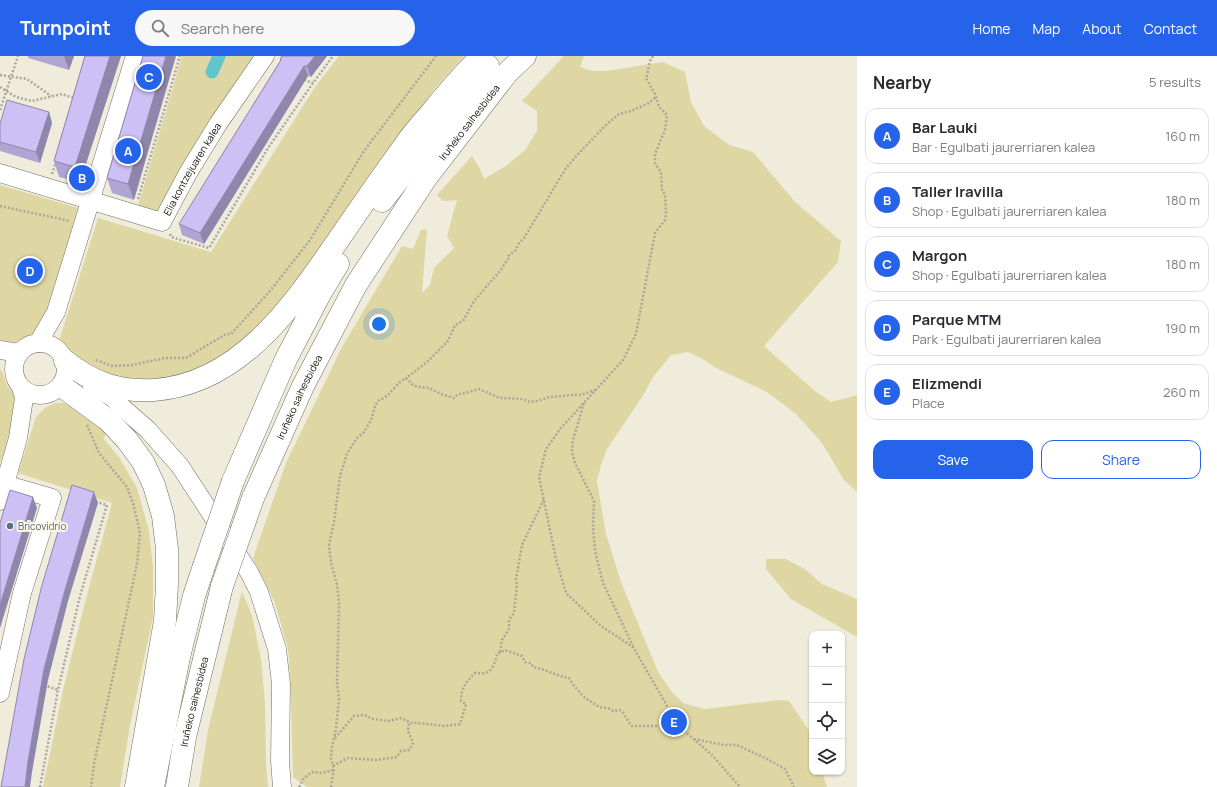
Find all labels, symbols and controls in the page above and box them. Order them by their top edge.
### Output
search box [135,10,415,46]
text: Turnpoint [20,15,111,41]
icon: search [149,17,171,39]
text: Search here [181,18,264,39]
text: Home [973,19,1010,38]
text: Map [1032,19,1060,38]
text: About [1082,19,1122,38]
text: Contact [1144,19,1197,38]
pin: C [136,62,162,92]
text: Nearby [873,71,931,94]
text: 5 results [1149,73,1201,91]
street label: Iruñeko saihesbidea [435,81,503,163]
text: Bar Lauki [912,117,977,138]
street label: Elia kontzejuaren kalea [160,120,224,218]
text: A [883,127,891,145]
text: 160 m [1165,127,1200,145]
pin: A [115,136,141,166]
text: Bar · Egulbati jaurerriaren kalea [912,138,1095,156]
pin: B [69,163,95,193]
text: Taller Iravilla [912,181,1003,202]
text: B [883,191,891,209]
text: 180 m [1166,191,1200,209]
text: Shop · Egulbati jaurerriaren kalea [912,202,1107,220]
text: Margon [912,245,967,266]
text: C [882,255,892,273]
text: 180 m [1166,255,1200,273]
pin: D [17,256,43,286]
text: Shop · Egulbati jaurerriaren kalea [912,266,1107,284]
text: Parque MTM [912,309,1001,330]
your location [369,314,389,334]
text: D [882,319,892,337]
text: 190 m [1165,319,1200,337]
text: Park · Egulbati jaurerriaren kalea [912,330,1101,348]
street label: Iruñeko saihesbidea [273,352,325,442]
text: Elizmendi [912,373,982,394]
text: E [883,383,891,401]
text: 260 m [1163,383,1200,401]
text: Place [912,394,945,412]
button: Save [873,440,1033,479]
button: Share [1041,440,1201,479]
place label: Bricovidrio [18,519,66,533]
marker: Bricovidrio [5,521,15,531]
map controls [809,631,845,775]
button: + [809,631,845,667]
street label: Iruñeko saihesbidea [177,655,211,748]
button: − [809,667,845,703]
button: locate [809,703,845,739]
pin: E [661,707,687,737]
button: layers [809,739,845,775]

